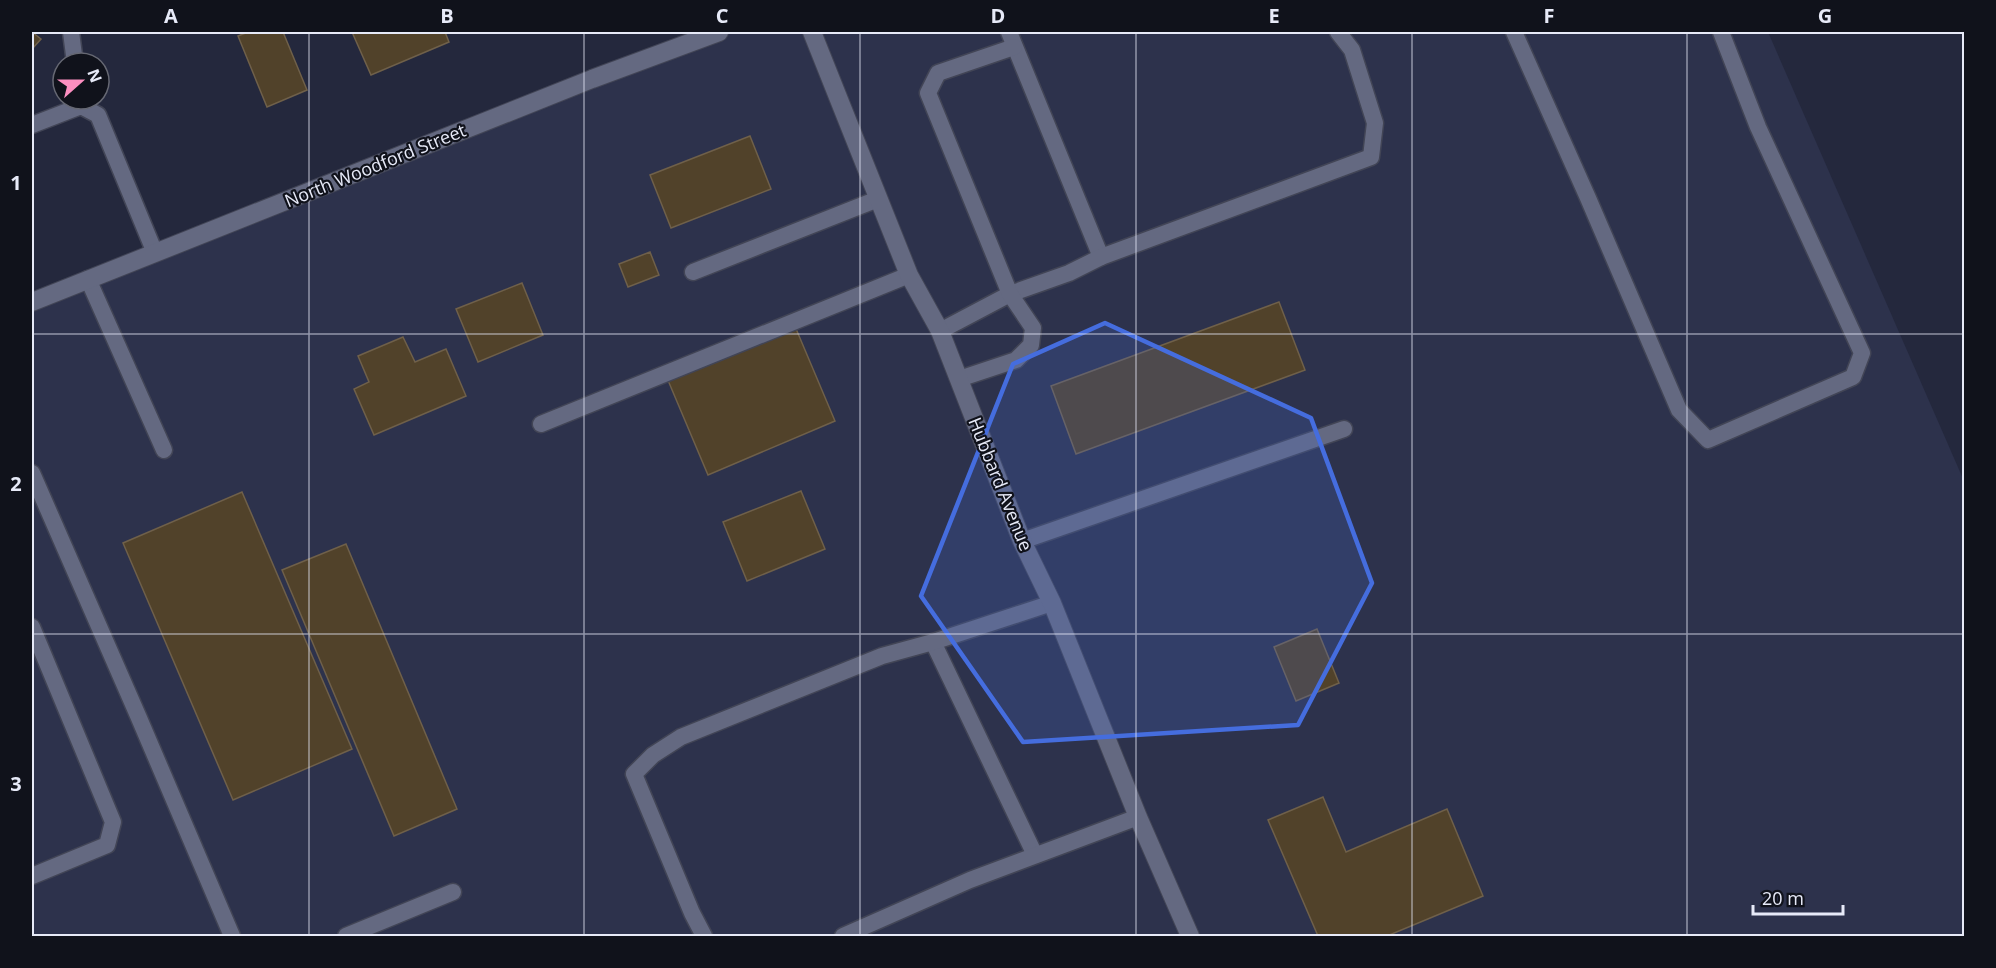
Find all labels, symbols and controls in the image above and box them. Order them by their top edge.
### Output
text: A [164,2,178,29]
text: B [440,2,454,29]
text: C [716,2,729,29]
text: D [991,2,1005,29]
text: E [1268,2,1280,29]
text: F [1544,2,1554,29]
text: G [1818,2,1832,29]
north arrow [51,51,111,111]
text: N [82,66,108,86]
street label: North Woodford Street [281,118,469,212]
text: 1 [10,169,22,196]
street label: Hubbard Avenue [963,414,1039,554]
text: 2 [10,470,22,497]
text: 3 [10,770,22,797]
scale bar [1753,878,1843,916]
text: 20 m [1762,886,1804,910]

